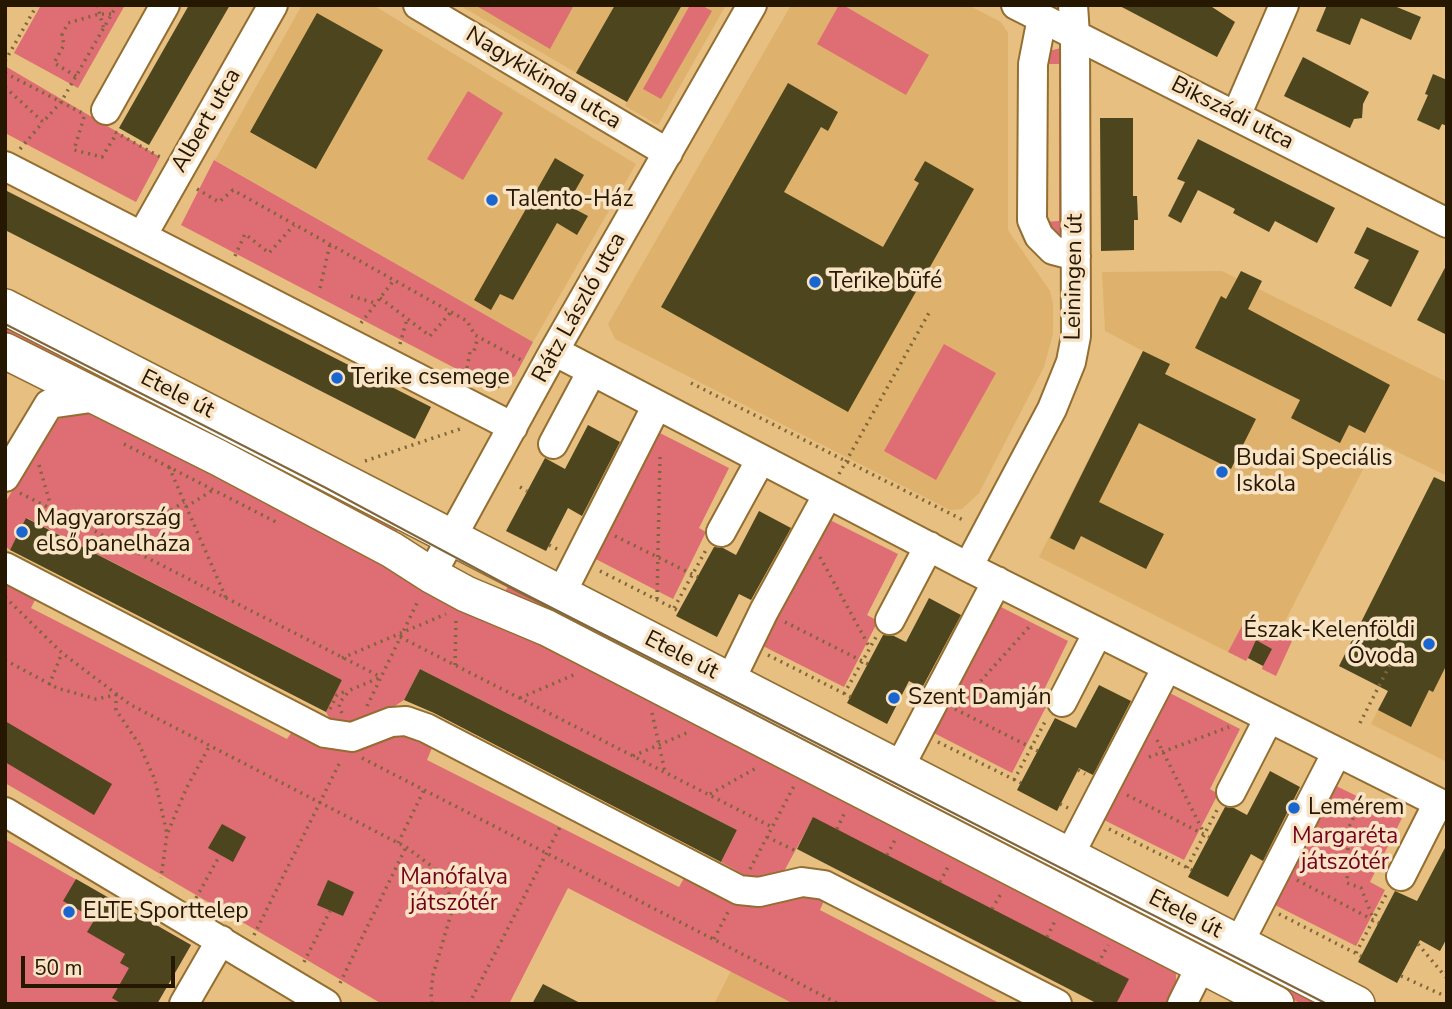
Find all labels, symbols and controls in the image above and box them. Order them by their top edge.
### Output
street label: Nagykikinda utca [460,22,626,136]
street label: Albert utca [166,64,248,178]
street label: Bikszádi utca [1166,71,1298,157]
place label: Talento-Ház [506,186,633,214]
marker: Talento-Ház [484,192,500,208]
street label: Leiningen út [1060,213,1090,341]
street label: Rátz László utca [527,228,633,388]
place label: Terike büfé [829,268,942,296]
marker: Terike büfé [807,274,823,290]
place label: Terike csemege [351,364,510,392]
street label: Etele út [135,365,219,425]
marker: Terike csemege [329,370,345,386]
place label: Budai Speciális Iskola [1236,445,1392,499]
marker: Budai Speciális Iskola [1214,464,1230,480]
place label: Magyarország első panelháza [36,505,190,559]
marker: Magyarország első panelháza [14,524,30,540]
place label: Észak-Kelenföldi Óvoda [1244,617,1415,671]
street label: Etele út [639,626,723,686]
marker: Észak-Kelenföldi Óvoda [1421,636,1437,652]
place label: Szent Damján [908,684,1051,712]
marker: Szent Damján [886,690,902,706]
place label: Lemérem [1308,794,1405,822]
marker: Lemérem [1286,800,1302,816]
park label: Margaréta játszótér [1292,823,1398,877]
park label: Manófalva játszótér [400,864,508,918]
street label: Etele út [1143,885,1227,945]
place label: ELTE Sporttelep [83,898,249,926]
marker: ELTE Sporttelep [61,904,77,920]
scale bar [24,942,178,986]
text: 50 m [34,954,83,982]

